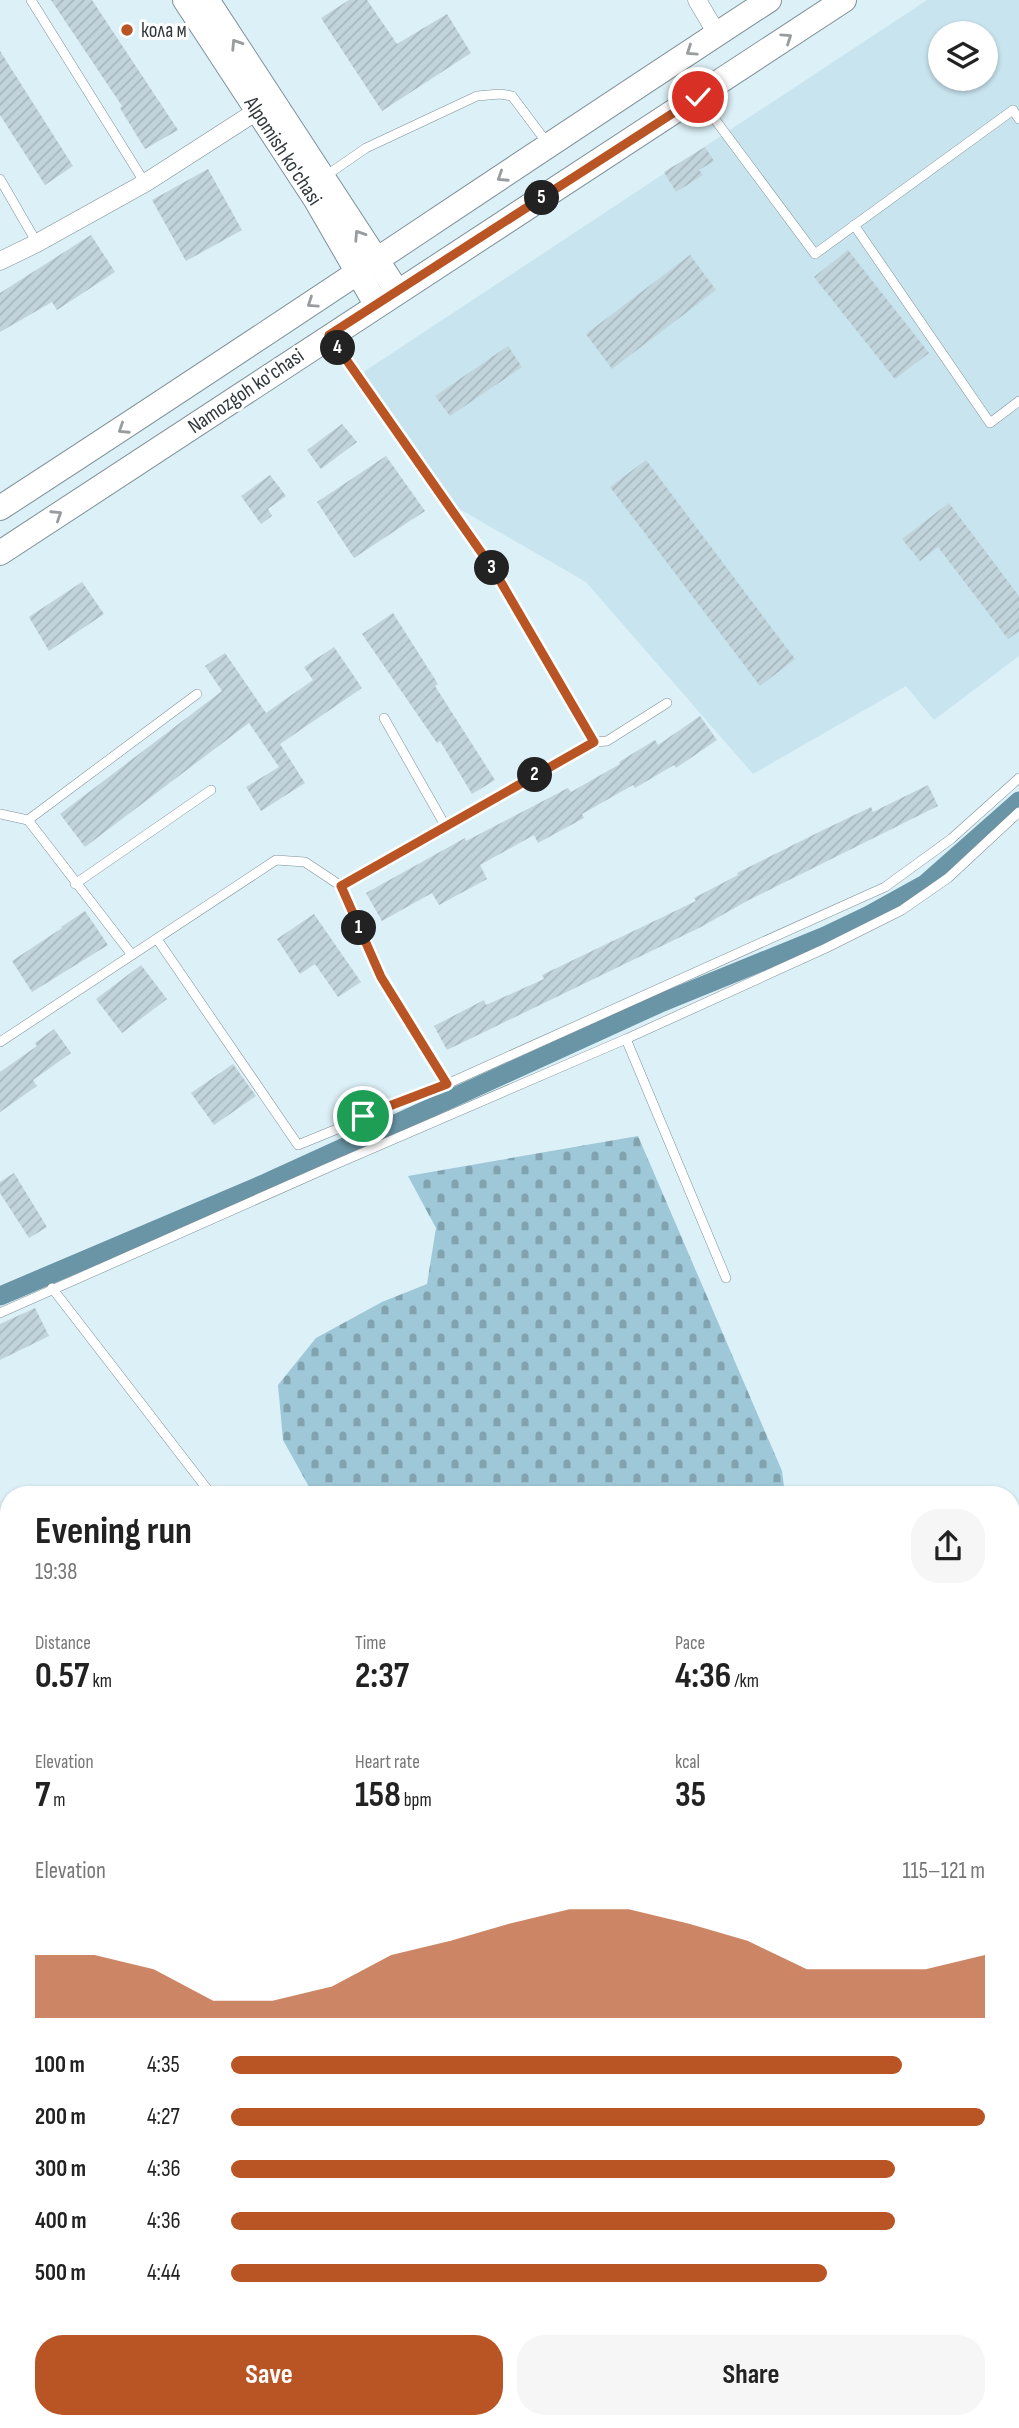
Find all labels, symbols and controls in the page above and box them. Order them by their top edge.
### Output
place label: кола м [141,18,187,43]
map controls [928,21,998,91]
button: layers [928,21,998,91]
marker: кола м [119,22,135,38]
one-way arrow [780,33,793,46]
one-way arrow [231,38,244,51]
one-way arrow [686,43,699,55]
pin [668,67,728,127]
icon: check [679,78,717,116]
street label: Alpomish ko'chasi [238,91,327,210]
one-way arrow [497,169,510,181]
pin: 5 [524,180,560,216]
text: 5 [537,186,546,209]
one-way arrow [354,230,367,243]
one-way arrow [307,295,320,307]
pin: 4 [320,330,356,366]
text: 4 [333,336,342,359]
street label: Namozgoh ko'chasi [183,343,309,439]
one-way arrow [117,420,130,433]
one-way arrow [49,511,62,523]
pin: 3 [475,550,510,586]
text: 3 [487,556,496,579]
pin: 2 [518,758,552,792]
text: 2 [530,763,539,786]
pin: 1 [342,911,376,946]
text: 1 [355,916,362,939]
pin [333,1086,393,1146]
icon: arrive [344,1097,382,1135]
text: Evening run [35,1509,192,1554]
button: share [911,1509,985,1583]
text: 19:38 [35,1558,77,1586]
text: Distance [35,1632,91,1655]
text: Time [355,1632,386,1655]
text: Pace [675,1632,705,1655]
text: 0.57 [35,1655,89,1698]
text: 2:37 [355,1655,409,1698]
text: 4:36 [675,1655,731,1698]
text: km [89,1670,112,1693]
text: /km [731,1670,759,1693]
text: Elevation [35,1751,94,1774]
text: Heart rate [355,1751,420,1774]
text: kcal [675,1751,700,1774]
text: 7 [35,1774,50,1817]
text: 158 [355,1774,401,1817]
text: 35 [675,1774,706,1817]
text: m [50,1789,66,1812]
text: bpm [401,1789,432,1812]
text: Elevation [35,1857,106,1885]
text: 115–121 m [903,1857,985,1885]
text: 100 m [35,2051,85,2079]
text: 4:35 [147,2051,180,2079]
text: 200 m [35,2103,86,2131]
text: 4:27 [147,2103,180,2131]
text: 300 m [35,2155,86,2183]
text: 4:36 [147,2155,181,2183]
text: 400 m [35,2207,86,2235]
text: 4:36 [147,2207,181,2235]
text: 500 m [35,2259,86,2287]
text: 4:44 [147,2259,180,2287]
button: Save [35,2335,503,2415]
button: Share [517,2335,985,2415]

